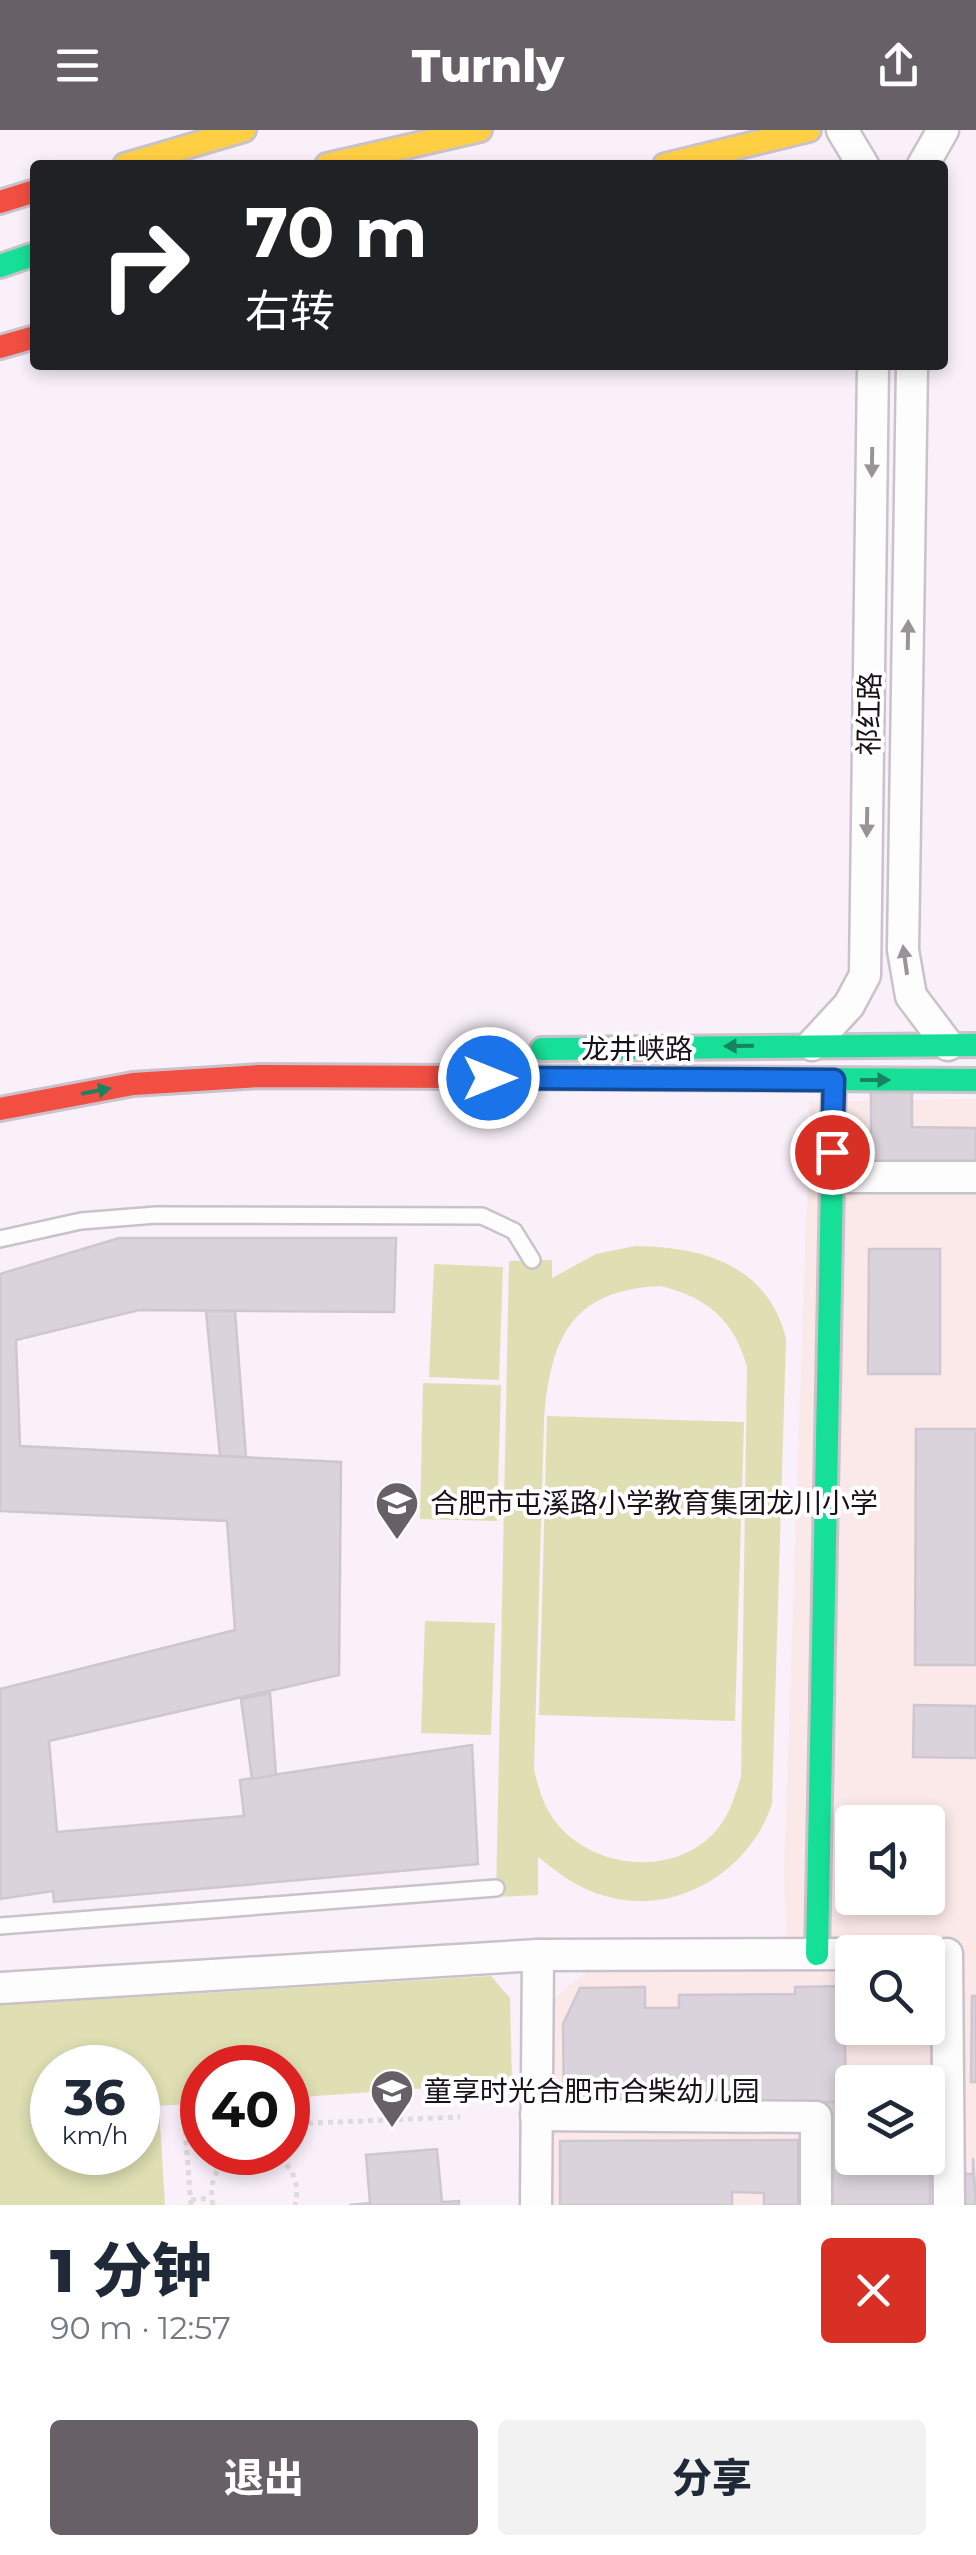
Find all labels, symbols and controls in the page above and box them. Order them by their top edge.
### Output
icon: menu [50,38,105,93]
text: Turnly [412,38,564,93]
icon: share [871,38,926,93]
text: 70 m [245,189,428,275]
icon: right [80,200,210,330]
text: 右转 [245,283,335,338]
one-way arrow [864,447,880,479]
one-way arrow [900,619,916,651]
street label: 祁红路 [851,672,887,756]
one-way arrow [859,807,875,839]
one-way arrow [897,944,913,976]
position arrow [437,1026,541,1130]
street label: 龙井峡路 [581,1032,693,1066]
one-way arrow [722,1038,754,1054]
one-way arrow [859,1072,891,1088]
one-way arrow [81,1082,112,1098]
pin [790,1110,875,1195]
icon: arrive [805,1125,860,1180]
school or university icon: 合肥市屯溪路小学教育集团龙川小学 [374,1480,420,1541]
place label: 合肥市屯溪路小学教育集团龙川小学 [430,1486,878,1520]
map controls [835,1805,945,2175]
button: sound [835,1805,945,1915]
button: search [835,1935,945,2045]
speed limit sign: 40 [180,2045,310,2175]
button: layers [835,2065,945,2175]
text: 36 [64,2067,126,2128]
school or university icon: 童享时光合肥市合柴幼儿园 [369,2068,415,2129]
place label: 童享时光合肥市合柴幼儿园 [424,2074,760,2108]
text: km/h [62,2120,128,2150]
text: 1 分钟 [50,2234,212,2307]
button: close [821,2238,926,2343]
text: 90 m · 12:57 [50,2308,231,2347]
button: 退出 [50,2420,478,2535]
button: 分享 [498,2420,926,2535]

